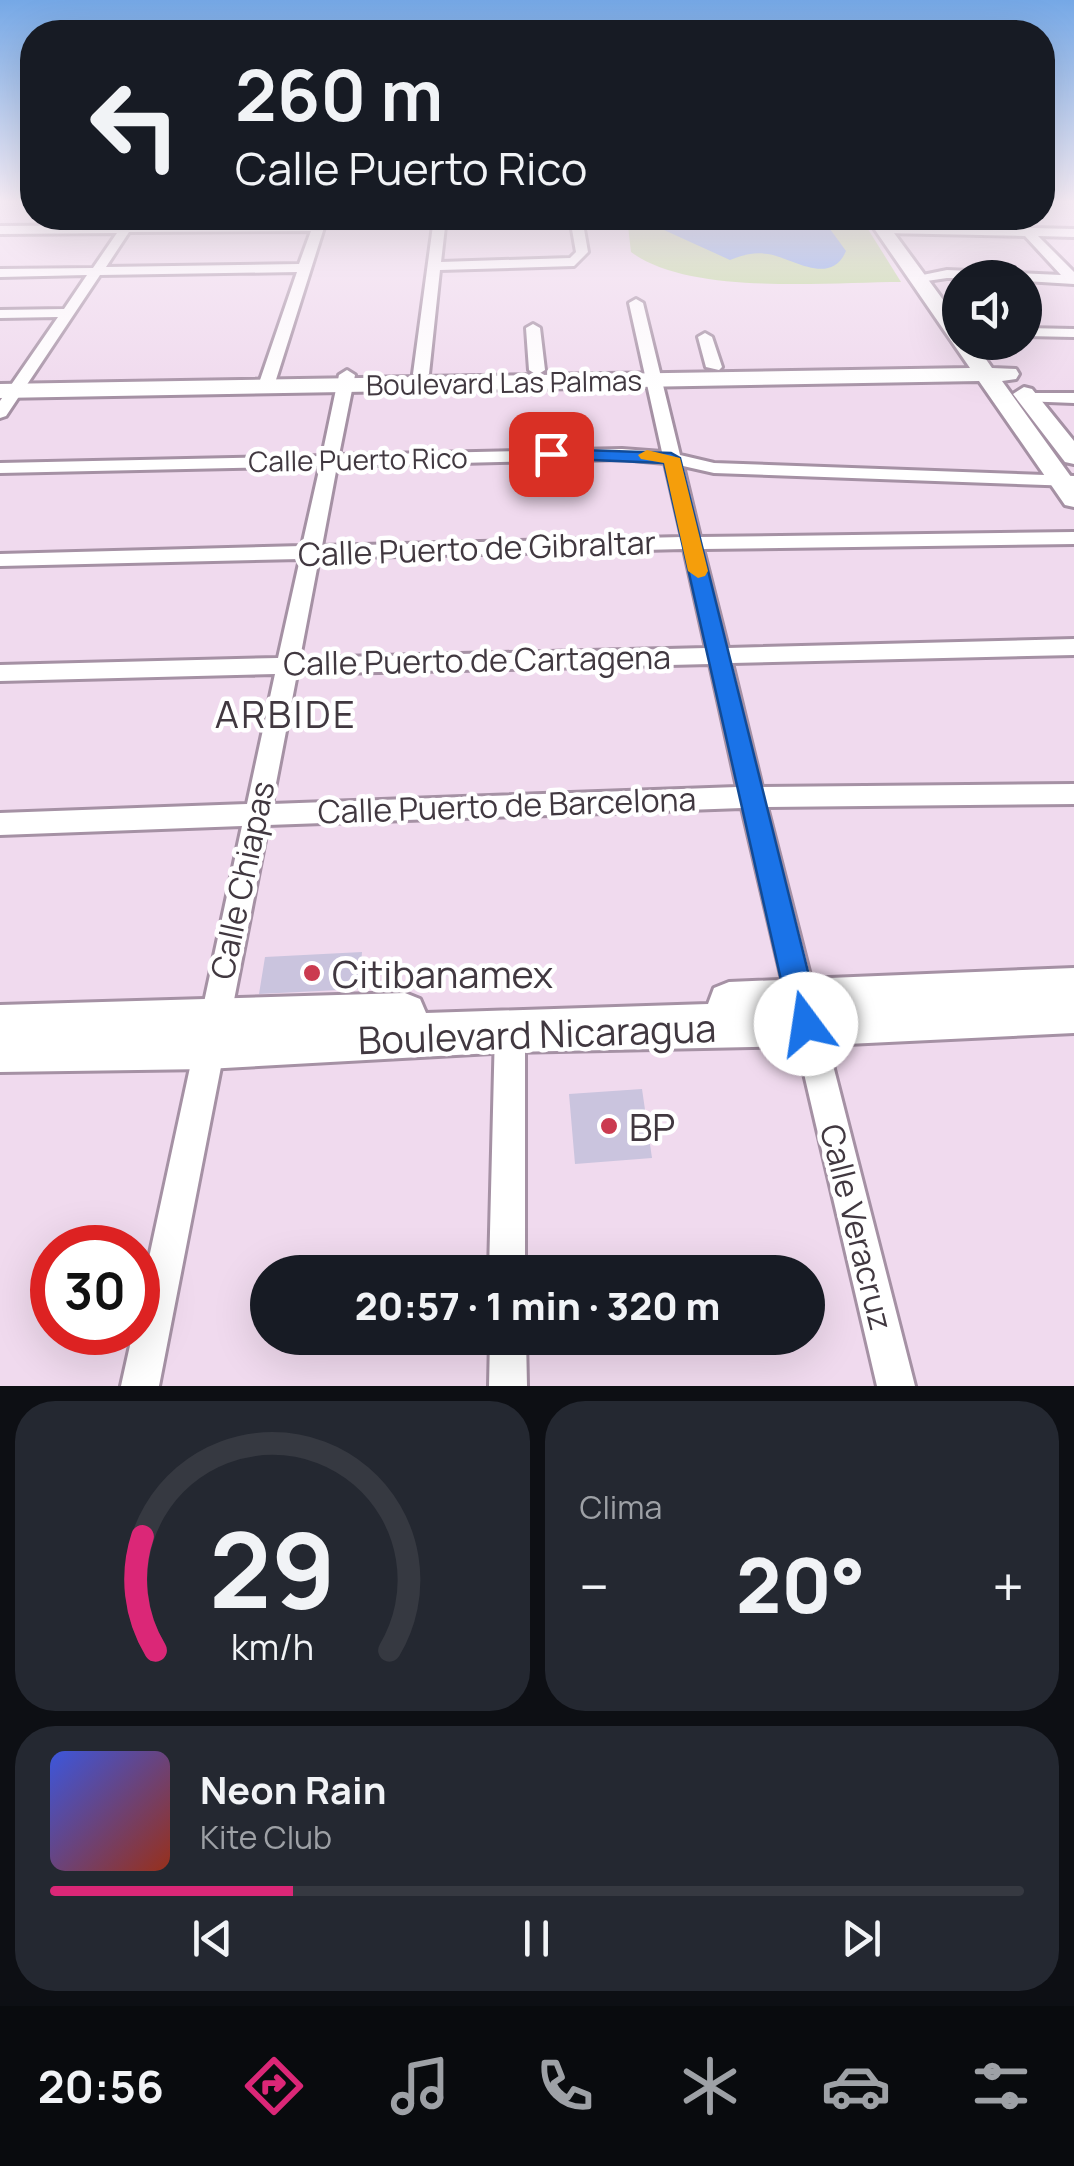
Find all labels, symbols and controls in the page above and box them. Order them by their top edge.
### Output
text: 260 m [235,46,443,142]
icon: left [70,60,200,190]
text: Calle Puerto Rico [235,137,587,199]
map controls [942,260,1042,360]
button: sound [942,260,1042,360]
street label: Boulevard Las Palmas [366,361,642,403]
pin [509,412,594,497]
icon: arrive [524,427,579,482]
street label: Calle Puerto Rico [248,438,468,480]
street label: Calle Puerto de Gibraltar [297,520,657,576]
street label: Calle Puerto de Cartagena [283,635,671,685]
district label: ARBIDE [215,687,357,739]
street label: Calle Puerto de Barcelona [317,776,697,834]
street label: Calle Chiapas [200,777,284,983]
place label: Citibanamex [332,947,553,999]
marker: Citibanamex [301,962,323,984]
position arrow [754,972,858,1076]
street label: Boulevard Nicaragua [357,1001,717,1065]
place label: BP [629,1100,675,1152]
marker: BP [598,1115,620,1137]
street label: Calle Veracruz [810,1119,904,1335]
speed limit sign: 30 [30,1225,160,1355]
text: 20:57 · 1 min · 320 m [355,1279,720,1331]
text: Clima [580,1485,662,1529]
text: 29 [209,1497,336,1639]
text: 20° [736,1533,866,1636]
text: − [580,1548,609,1624]
text: + [992,1548,1024,1624]
text: km/h [231,1622,314,1671]
text: Neon Rain [200,1763,386,1815]
text: Kite Club [200,1815,332,1859]
icon: previous [185,1911,240,1966]
icon: pause [509,1911,564,1966]
icon: next [834,1911,889,1966]
icon: directions [239,2051,309,2121]
icon: music [385,2051,455,2121]
icon: phone [530,2051,600,2121]
icon: climate [675,2051,745,2121]
icon: car [821,2051,891,2121]
icon: filters [966,2051,1036,2121]
text: 20:56 [38,2055,164,2117]

